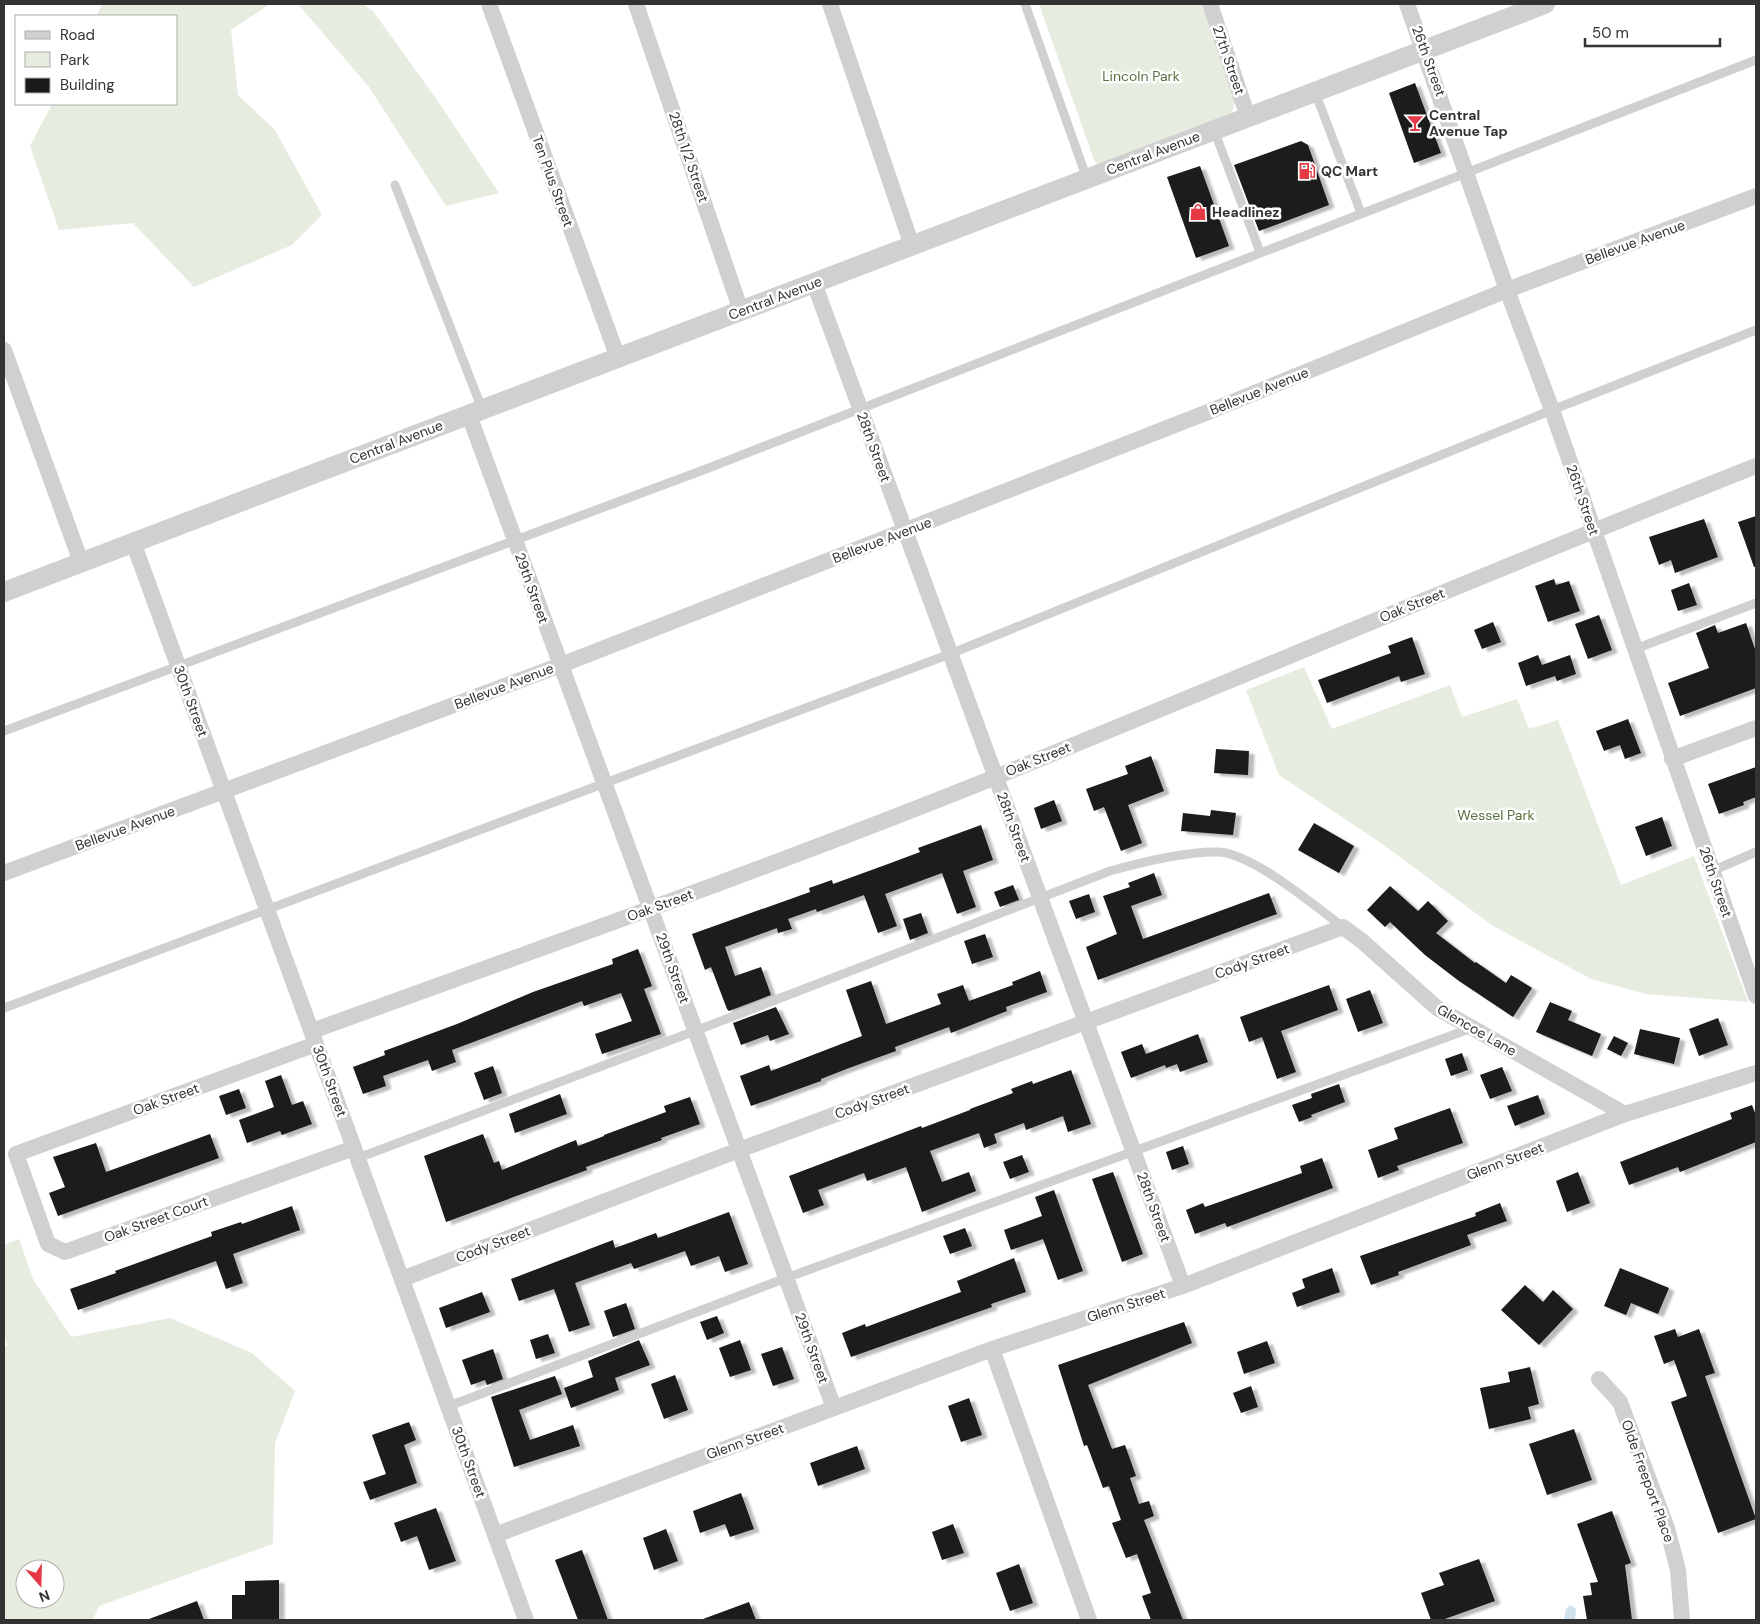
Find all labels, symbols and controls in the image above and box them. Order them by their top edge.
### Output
legend [15,15,178,105]
scale bar [1585,15,1720,47]
street label: 27th Street [1209,23,1249,97]
street label: 26th Street [1408,23,1450,99]
text: 50 m [1592,23,1629,43]
text: Road [60,25,95,45]
text: Park [60,50,90,70]
park label: Lincoln Park [1102,67,1180,85]
text: Building [60,75,115,95]
place label: Central Avenue Tap [1429,106,1508,140]
street label: 28th 1/2 Street [665,109,713,205]
bar icon: Central Avenue Tap [1405,113,1425,133]
street label: Central Avenue [1104,127,1202,179]
street label: Ten Plus Street [528,133,578,229]
fuel station icon: QC Mart [1297,161,1317,181]
place label: QC Mart [1321,162,1378,180]
shop icon: Headlinez [1188,202,1208,222]
place label: Headlinez [1212,203,1279,221]
street label: Bellevue Avenue [1583,216,1687,268]
street label: Central Avenue [726,272,824,324]
street label: Bellevue Avenue [1207,363,1311,419]
street label: 28th Street [853,409,895,485]
street label: Central Avenue [347,416,445,468]
street label: 26th Street [1562,462,1604,538]
street label: Bellevue Avenue [830,513,934,567]
street label: 29th Street [511,550,553,626]
street label: Oak Street [1377,584,1447,626]
street label: Bellevue Avenue [452,659,556,713]
street label: 30th Street [170,663,212,739]
street label: Oak Street [1003,738,1073,780]
street label: 28th Street [993,789,1035,865]
street label: Bellevue Avenue [73,802,177,854]
park label: Wessel Park [1457,806,1535,824]
street label: 26th Street [1695,844,1737,920]
street label: Oak Street [625,885,695,925]
street label: 29th Street [652,930,694,1006]
street label: Cody Street [1212,939,1292,983]
street label: Glencoe Lane [1434,1000,1520,1060]
street label: 30th Street [309,1043,351,1119]
street label: Oak Street [131,1079,201,1119]
street label: Cody Street [832,1079,912,1123]
street label: Glenn Street [1464,1138,1546,1184]
street label: 28th Street [1133,1169,1175,1245]
street label: Oak Street Court [101,1192,211,1246]
street label: Cody Street [453,1222,533,1266]
street label: Glenn Street [1085,1284,1167,1326]
street label: 29th Street [791,1310,833,1386]
street label: Olde Freeport Place [1617,1417,1679,1545]
street label: Glenn Street [704,1419,786,1463]
street label: 30th Street [448,1424,490,1500]
north arrow [15,1559,65,1609]
text: N [37,1586,52,1606]

